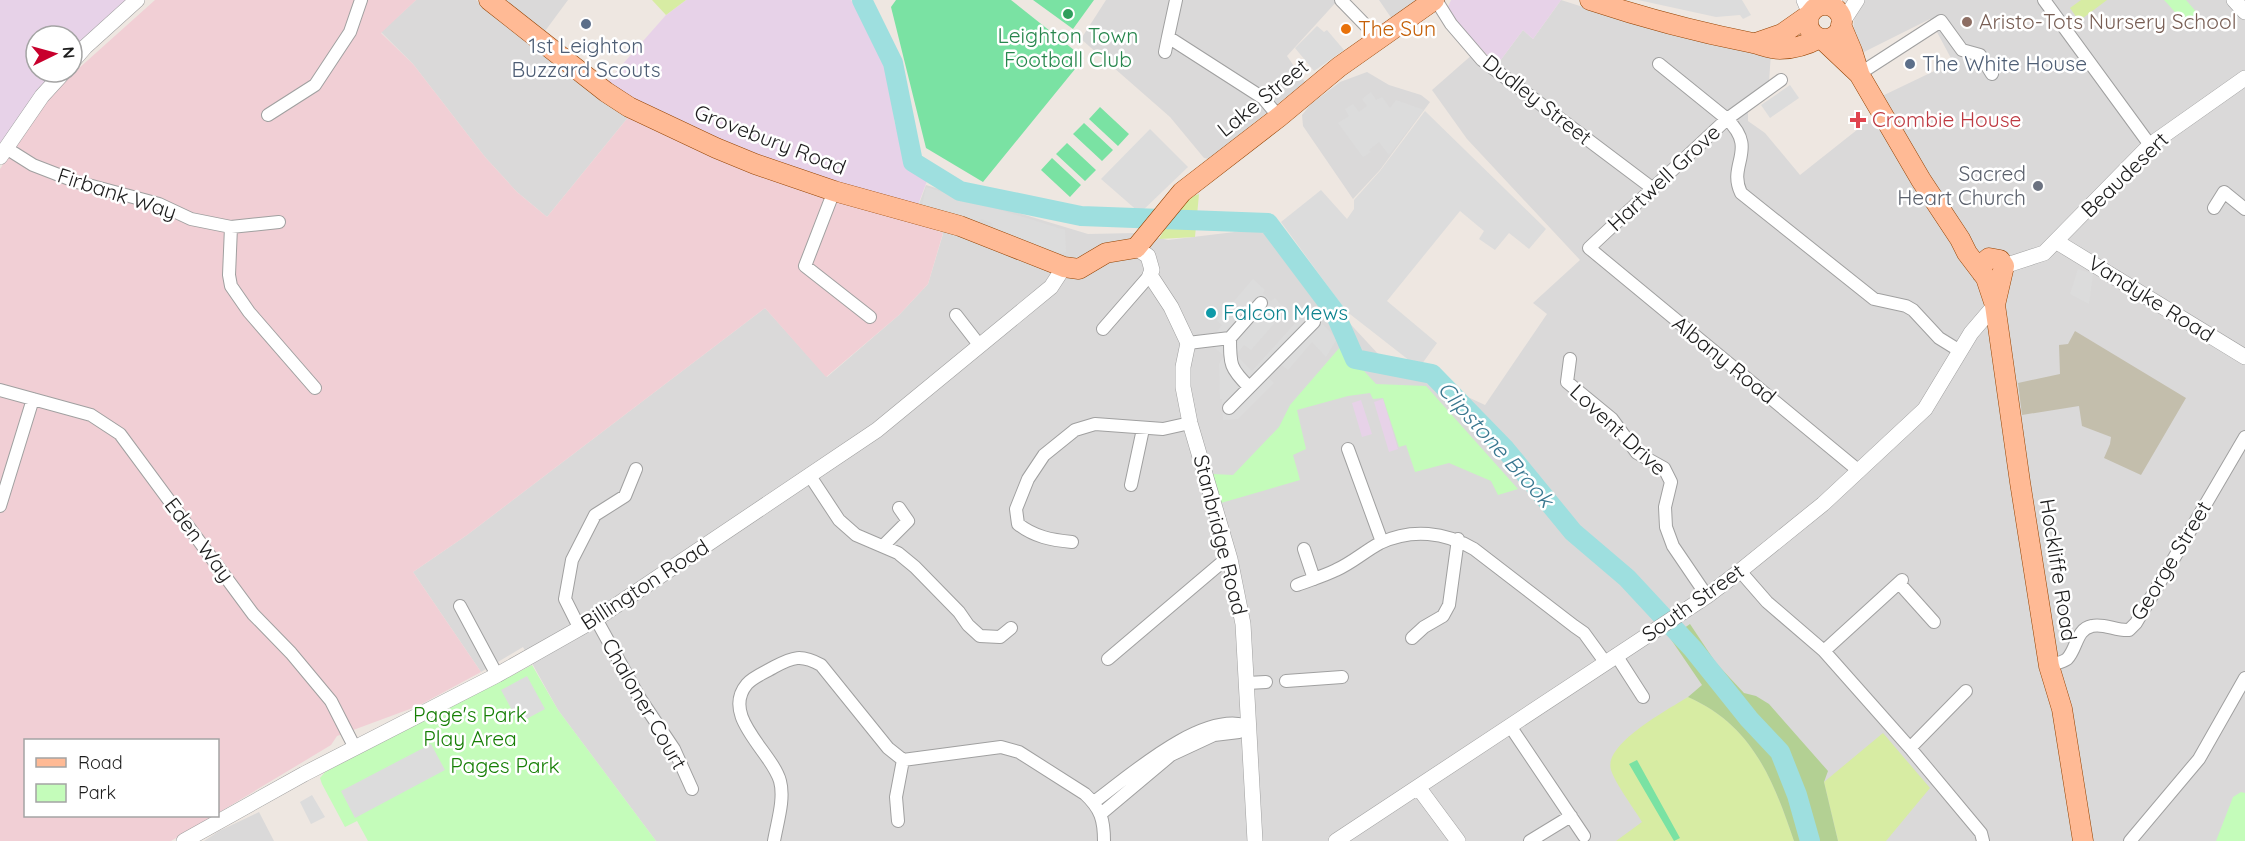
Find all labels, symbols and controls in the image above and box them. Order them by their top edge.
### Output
marker: Leighton Town Football Club [1061,7,1075,21]
place label: Aristo-Tots Nursery School [1979,8,2236,34]
place label: The Sun [1358,15,1436,41]
marker: Aristo-Tots Nursery School [1960,15,1974,29]
marker: 1st Leighton Buzzard Scouts [579,17,593,31]
place label: Leighton Town Football Club [998,22,1138,72]
marker: The Sun [1339,22,1353,36]
north arrow [24,24,84,84]
place label: 1st Leighton Buzzard Scouts [511,32,661,82]
text: N [58,46,79,59]
street label: Dudley Street [1478,49,1597,150]
place label: The White House [1922,50,2087,76]
street label: Lake Street [1212,53,1313,142]
marker: The White House [1903,57,1917,71]
street label: Grovebury Road [691,98,850,180]
place label: Crombie House [1872,106,2021,132]
marker: Crombie House [1849,111,1867,129]
street label: Hartwell Grove [1602,118,1725,236]
street label: Beaudesert [2075,126,2173,222]
place label: Sacred Heart Church [1897,160,2026,210]
street label: Firbank Way [54,162,180,225]
marker: Sacred Heart Church [2031,179,2045,193]
street label: Vandyke Road [2084,249,2219,347]
place label: Falcon Mews [1223,299,1348,325]
marker: Falcon Mews [1204,306,1218,320]
street label: Albany Road [1668,310,1782,409]
water label: Clipstone Brook [1432,375,1561,515]
street label: Lovent Drive [1565,378,1672,480]
street label: Stanbridge Road [1188,452,1253,618]
street label: Eden Way [160,492,240,587]
street label: George Street [2124,496,2216,625]
street label: Hockliffe Road [2035,497,2083,643]
street label: Billington Road [576,533,713,635]
street label: South Street [1636,558,1748,647]
street label: Chaloner Court [597,633,693,774]
park label: Page's Park Play Area [413,701,527,751]
legend [24,739,219,817]
text: Road [78,751,123,774]
park label: Pages Park [450,752,560,778]
text: Park [78,781,116,804]

